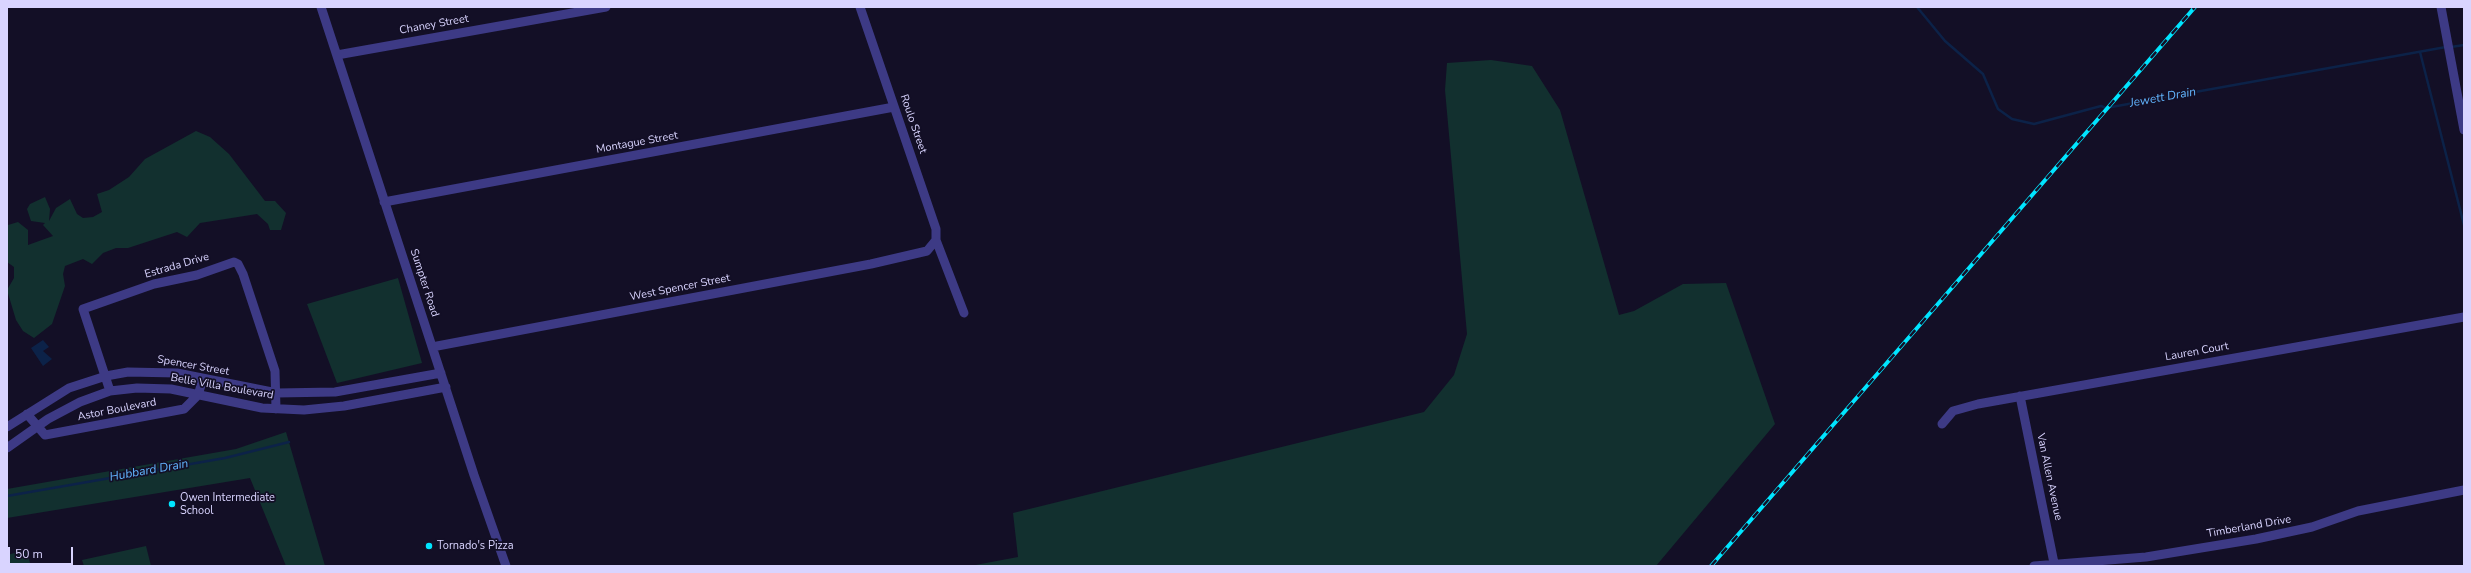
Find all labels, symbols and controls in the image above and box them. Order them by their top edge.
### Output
street label: Chaney Street [398,12,470,38]
water label: Jewett Drain [2129,85,2197,111]
street label: Roulo Street [897,93,929,155]
street label: Montague Street [595,129,679,157]
street label: Sumpter Road [407,247,441,319]
street label: Estrada Drive [143,251,211,281]
street label: West Spencer Street [629,272,731,304]
street label: Lauren Court [2164,340,2230,364]
street label: Spencer Street [156,353,230,379]
street label: Belle Villa Boulevard [170,371,274,403]
street label: Astor Boulevard [76,396,158,424]
street label: Van Allen Avenue [2033,432,2065,522]
water label: Hubbard Drain [109,457,189,485]
place label: Owen Intermediate School [180,491,275,517]
marker: Owen Intermediate School [167,499,177,509]
street label: Timberland Drive [2206,513,2292,541]
scale bar [10,539,75,565]
place label: Tornado's Pizza [437,539,513,553]
marker: Tornado's Pizza [424,541,434,551]
text: 50 m [15,546,43,562]

